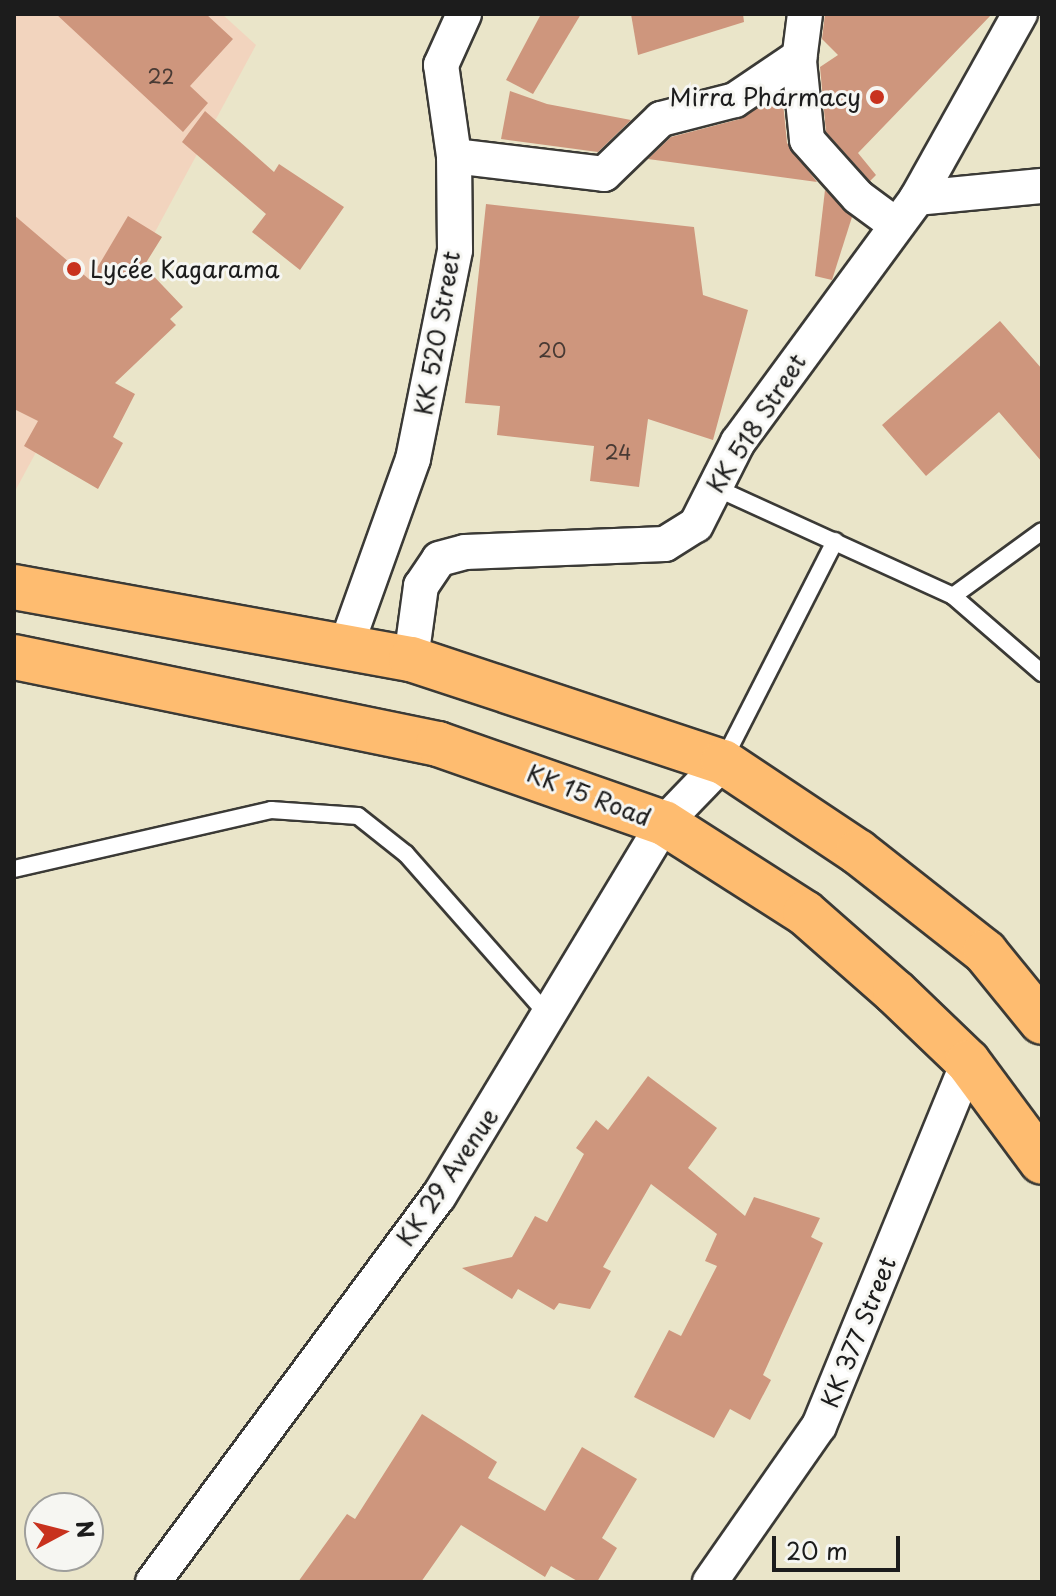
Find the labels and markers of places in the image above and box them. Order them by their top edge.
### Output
place label: Mirra Pharmacy [668,83,861,111]
marker: Mirra Pharmacy [868,88,886,106]
place label: Lycée Kagarama [90,255,282,283]
marker: Lycée Kagarama [65,260,83,278]

